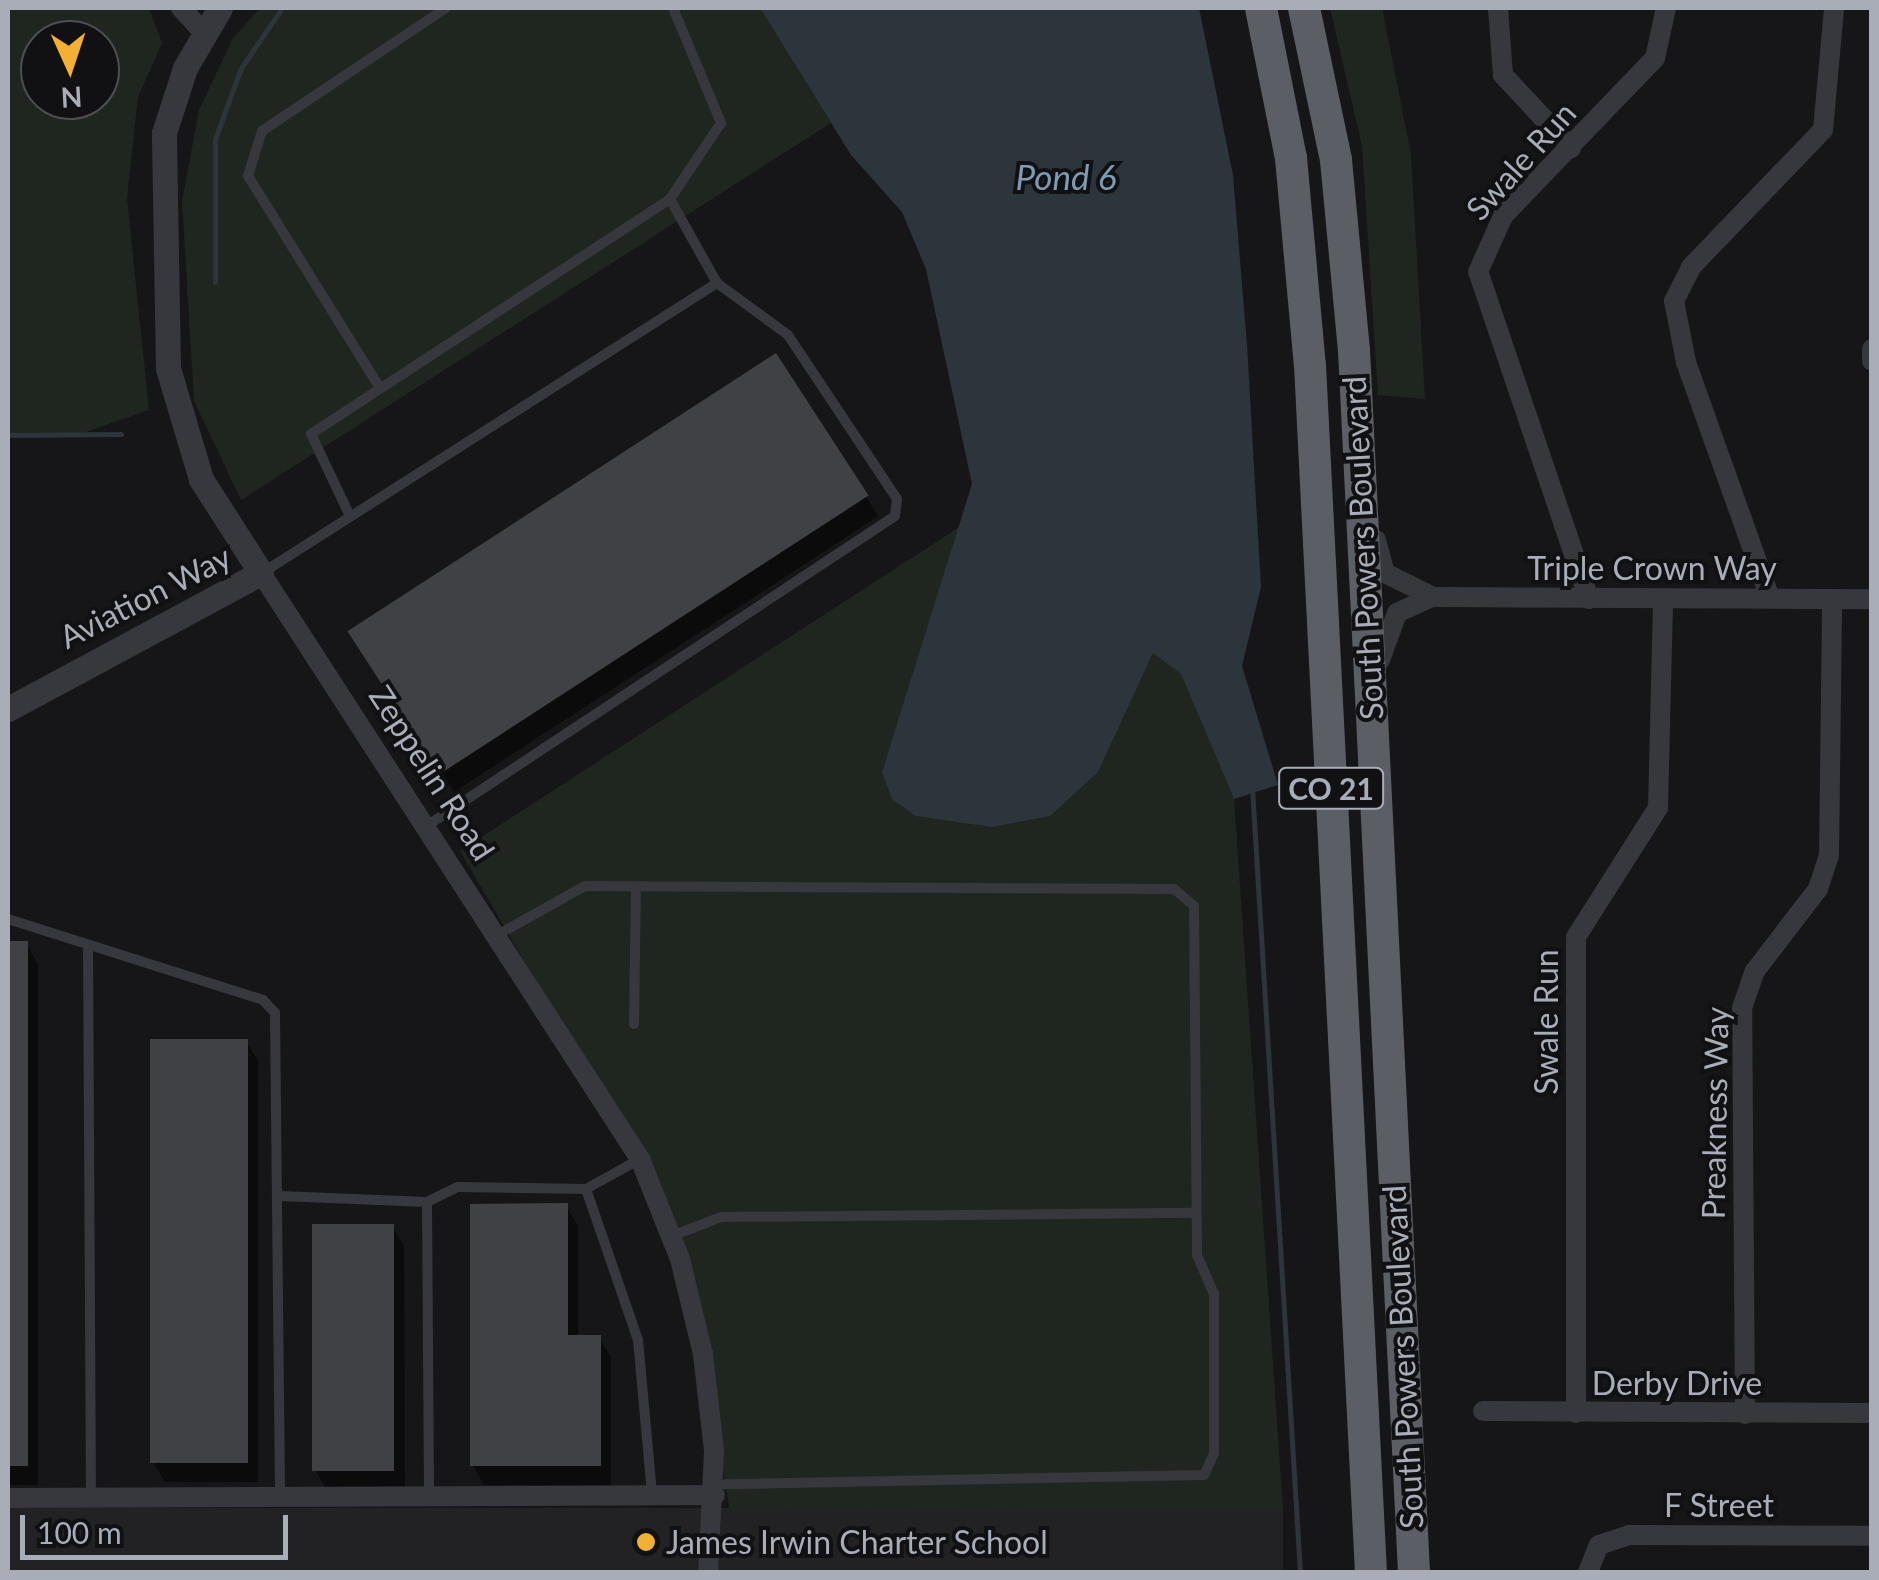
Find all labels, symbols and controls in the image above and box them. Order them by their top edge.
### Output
north arrow [20,20,120,120]
text: N [60,80,83,116]
street label: Swale Run [1458,94,1584,228]
water label: Pond 6 [1016,155,1116,197]
street label: South Powers Boulevard [1335,375,1391,721]
street label: Aviation Way [53,537,237,657]
street label: Triple Crown Way [1527,549,1777,587]
street label: Zeppelin Road [361,679,503,867]
road number: CO 21 [1276,763,1386,813]
street label: Swale Run [1527,949,1565,1095]
street label: Preakness Way [1694,1006,1736,1220]
street label: South Powers Boulevard [1375,1184,1431,1530]
street label: Derby Drive [1591,1364,1763,1402]
street label: F Street [1664,1486,1774,1524]
scale bar [25,1495,292,1557]
text: 100 m [37,1514,122,1550]
place label: James Irwin Charter School [666,1523,1048,1561]
marker: James Irwin Charter School [635,1531,657,1553]

